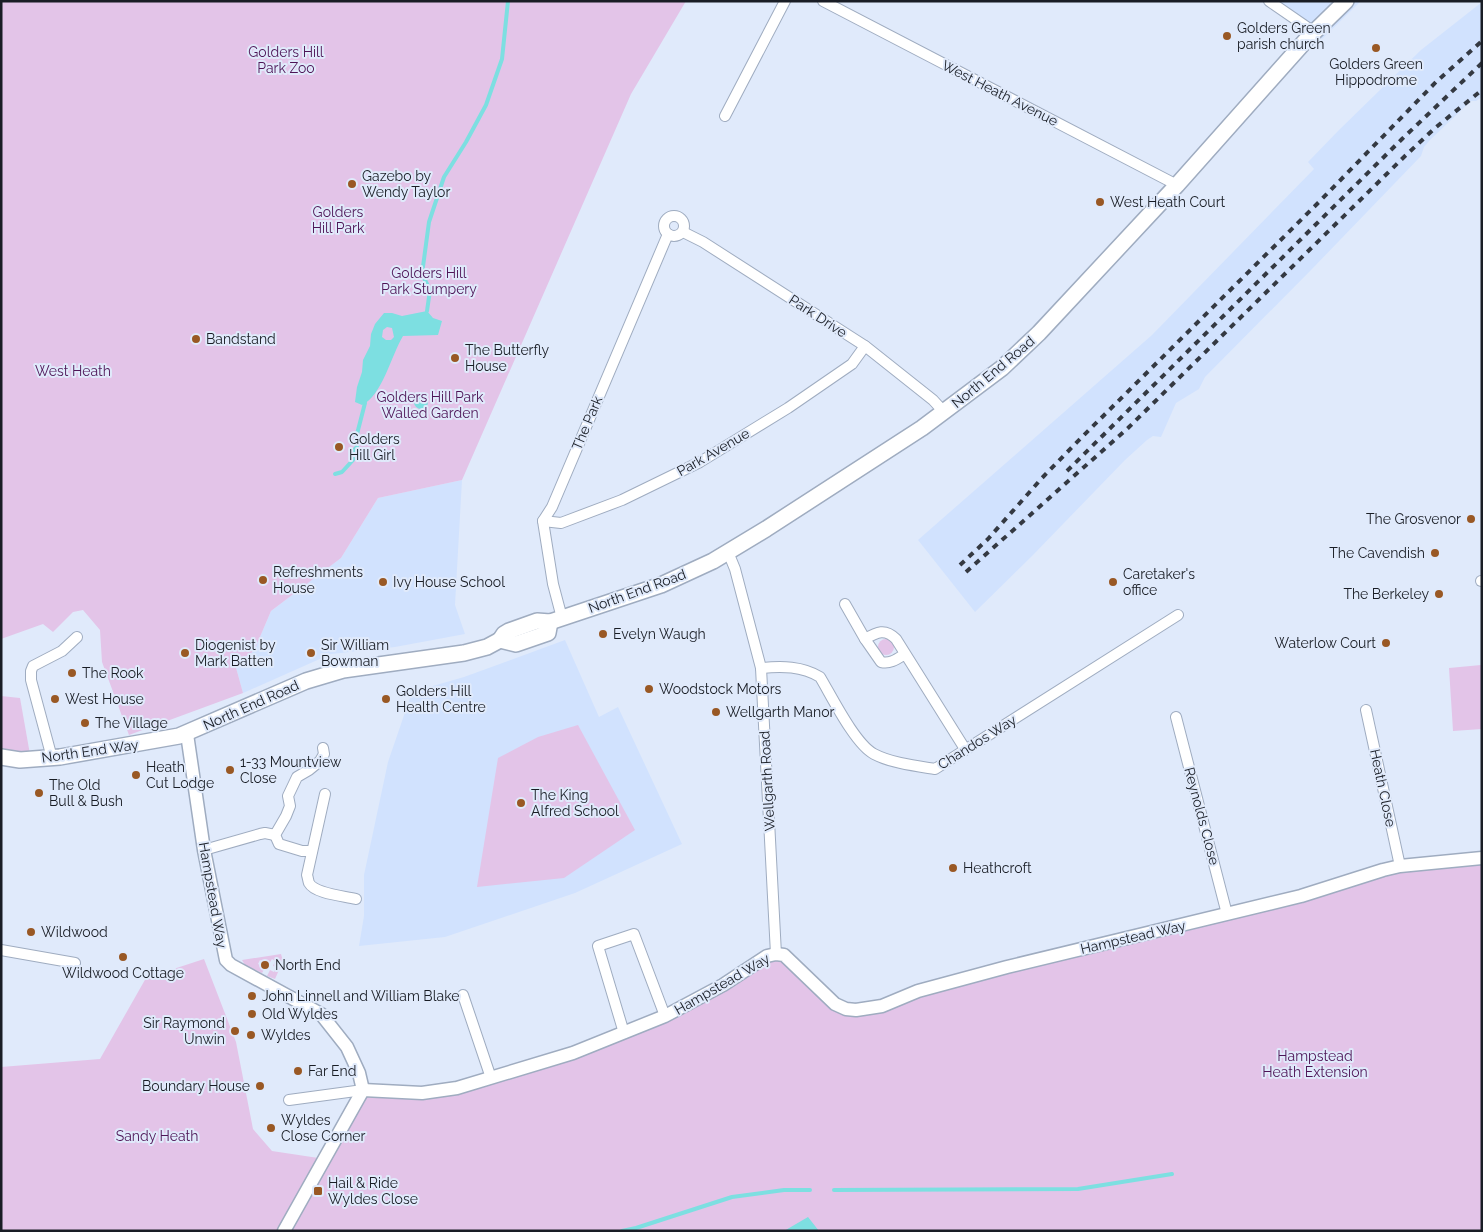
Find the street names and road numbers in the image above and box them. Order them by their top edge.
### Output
street label: West Heath Avenue [939,57,1061,129]
street label: Park Drive [786,291,850,341]
street label: North End Road [948,333,1038,411]
street label: The Park [568,393,606,452]
street label: Park Avenue [674,425,752,479]
street label: North End Road [586,566,688,616]
street label: North End Road [201,677,301,733]
street label: Chandos Way [935,711,1019,772]
street label: Wellgarth Road [756,730,778,832]
street label: North End Way [41,736,140,766]
street label: Heath Close [1367,748,1399,828]
street label: Reynolds Close [1181,765,1223,867]
street label: Hampstead Way [196,841,230,950]
street label: Hampstead Way [1079,917,1187,957]
street label: Hampstead Way [672,950,773,1018]

